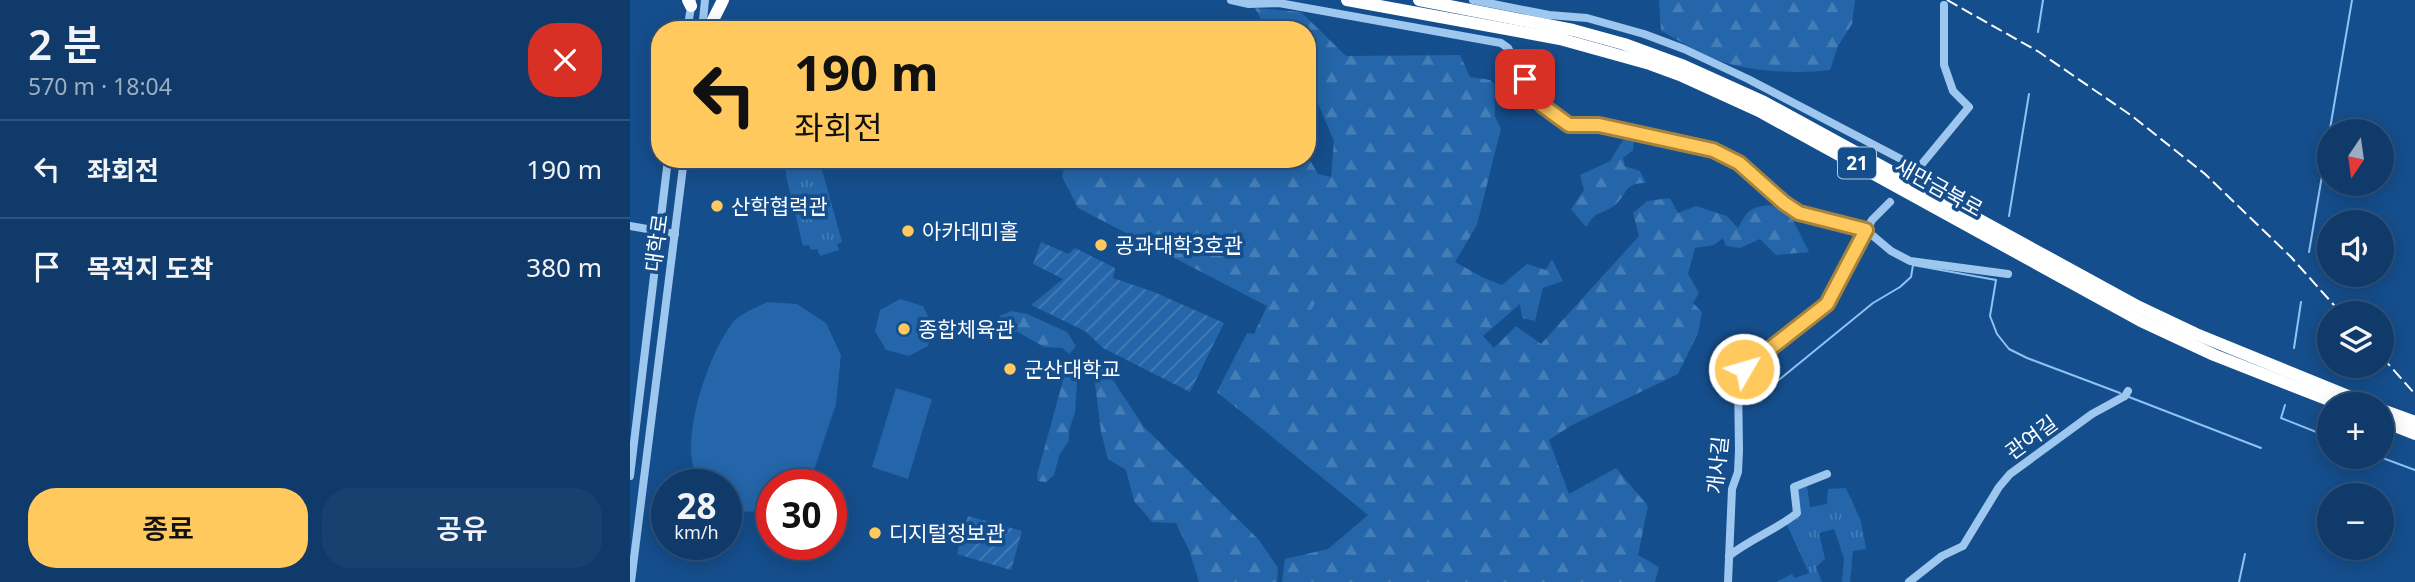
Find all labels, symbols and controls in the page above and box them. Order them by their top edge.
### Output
text: 2 분 [28,15,102,72]
button: close [528,23,602,97]
text: 190 m [794,39,939,105]
icon: left [679,49,770,140]
pin [1495,49,1555,109]
icon: arrive [1506,60,1544,98]
text: 570 m · 18:04 [28,70,172,102]
text: 좌회전 [794,105,882,148]
north arrow [2317,119,2394,196]
map controls [2317,119,2394,560]
road number: 21 [1838,148,1876,178]
icon: left [28,150,66,188]
text: 190 m [526,151,602,187]
street label: 새만금북로 [1890,151,1988,223]
text: 좌회전 [87,152,159,188]
place label: 산학협력관 [731,192,828,220]
marker: 산학협력관 [709,198,725,214]
button: sound [2317,210,2394,287]
street label: 대학로 [638,212,674,274]
place label: 아카데미홀 [922,217,1019,245]
marker: 아카데미홀 [900,223,916,239]
place label: 공과대학3호관 [1115,231,1243,259]
marker: 공과대학3호관 [1093,237,1109,253]
icon: arrive [28,248,66,286]
text: 380 m [526,249,602,285]
text: 목적지 도착 [87,250,213,286]
button: layers [2317,301,2394,378]
place label: 종합체육관 [918,315,1015,343]
marker: 종합체육관 [896,321,912,337]
position arrow [1707,332,1781,406]
place label: 군산대학교 [1024,355,1121,383]
marker: 군산대학교 [1002,361,1018,377]
button: + [2317,392,2394,469]
street label: 관여길 [1999,409,2063,465]
street label: 개사길 [1700,435,1734,495]
speed limit sign: 30 [756,469,847,560]
text: 28 [676,482,717,529]
button: − [2317,483,2394,560]
button: 종료 [28,488,308,568]
button: 공유 [322,488,602,568]
place label: 디지털정보관 [889,519,1005,547]
text: km/h [674,520,719,544]
marker: 디지털정보관 [867,525,883,541]

